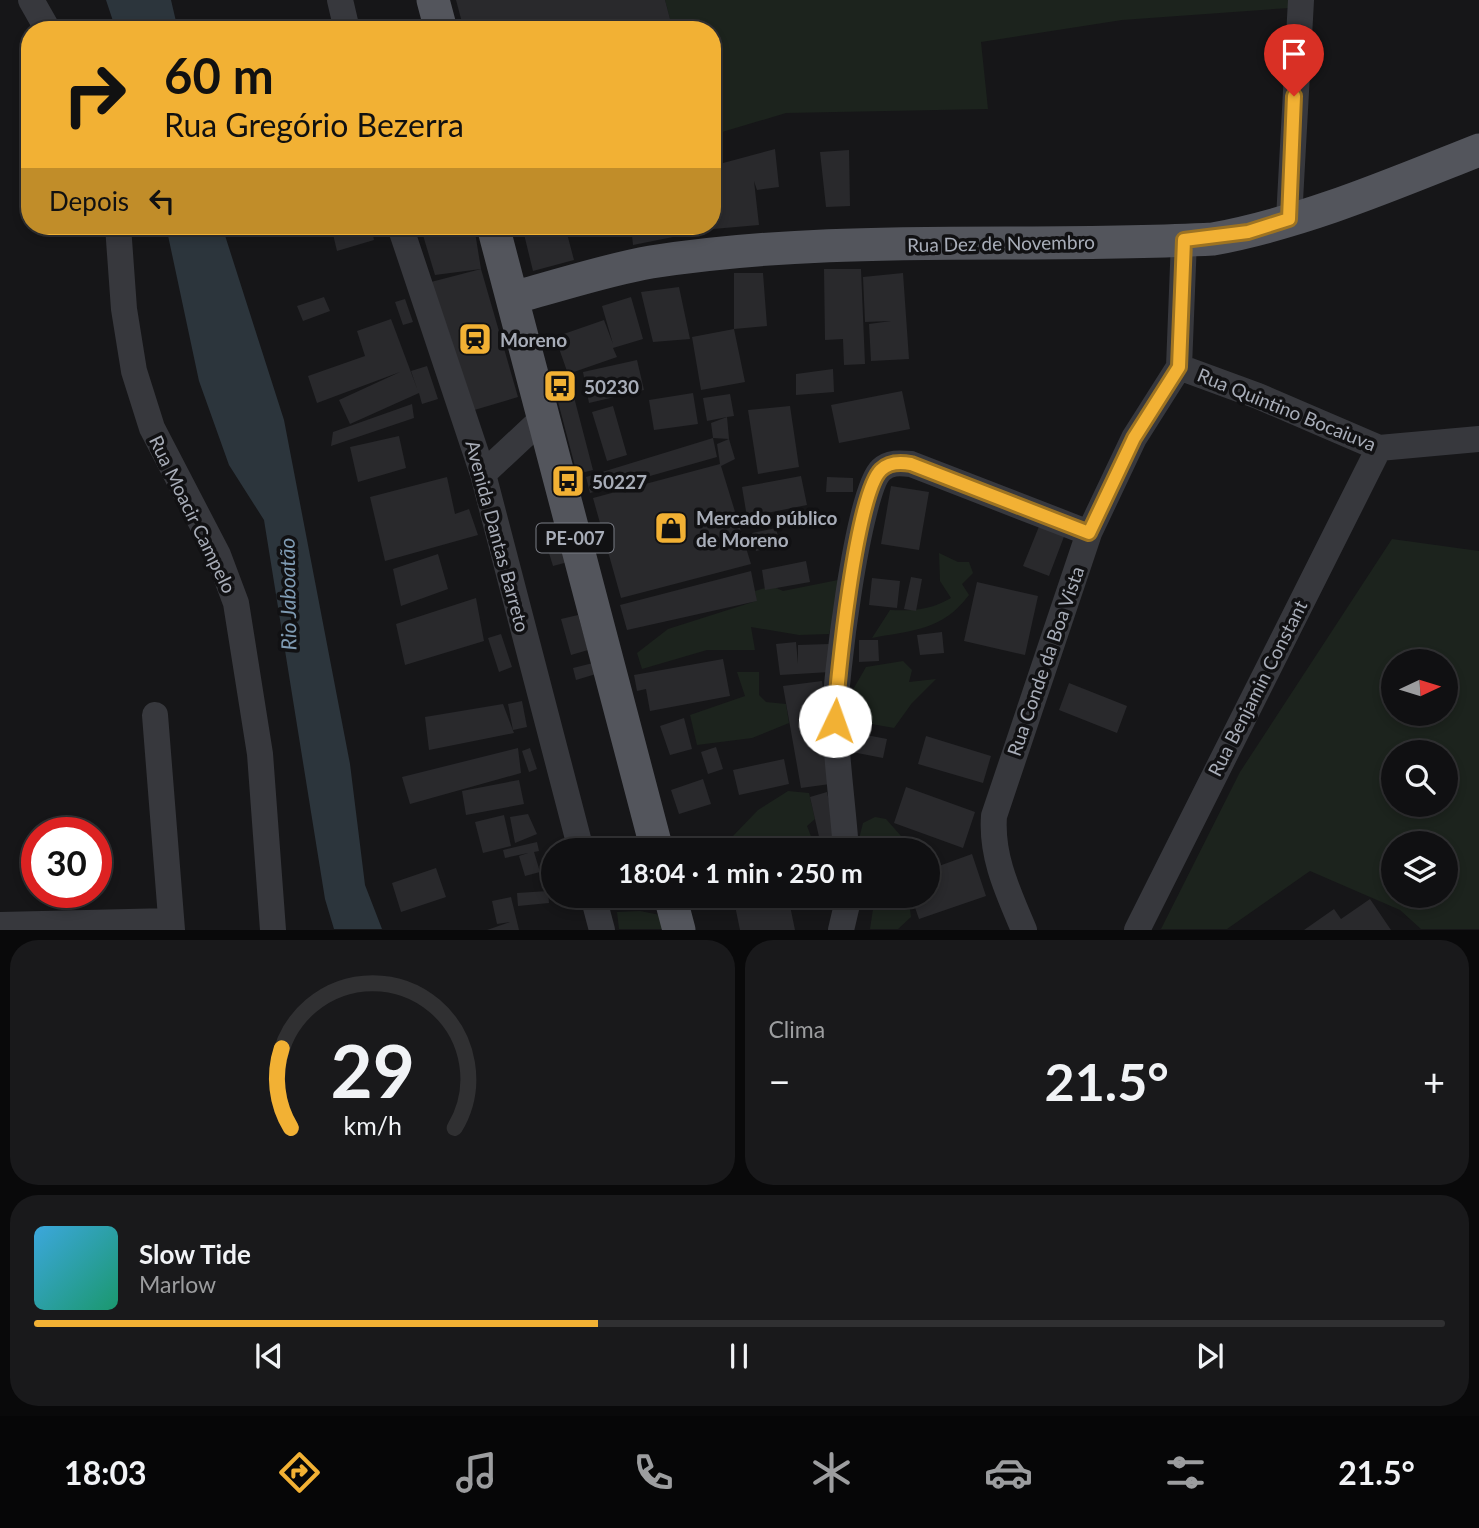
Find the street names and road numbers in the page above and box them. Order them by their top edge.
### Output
street label: Rua Dez de Novembro [907,230,1095,256]
street label: Rua Quintino Bocaiuva [1194,363,1380,455]
street label: Rua Moacir Campelo [145,431,241,597]
street label: Avenida Dantas Barreto [461,438,535,634]
road number: PE-007 [536,524,614,552]
street label: Rua Conde da Boa Vista [1002,563,1088,759]
street label: Rua Benjamin Constant [1203,596,1311,780]

